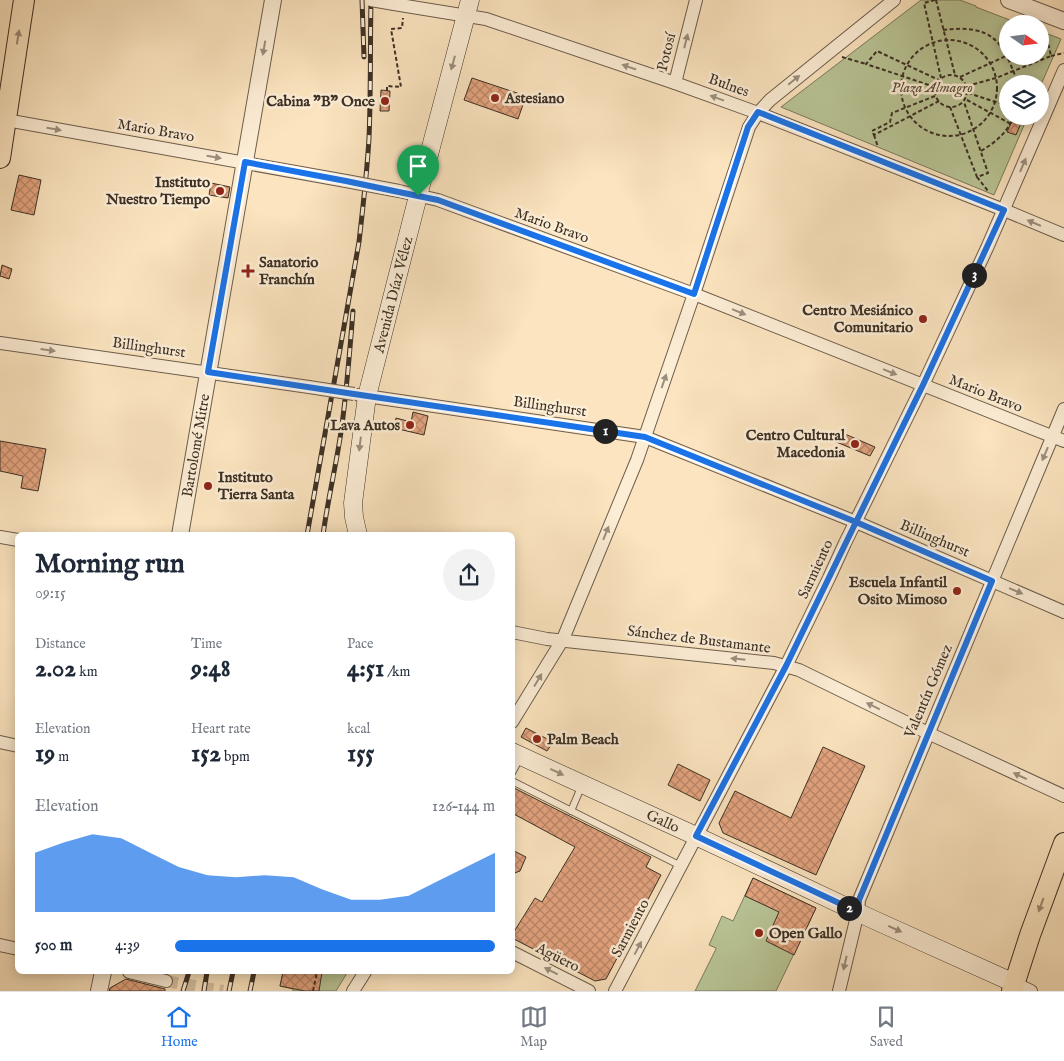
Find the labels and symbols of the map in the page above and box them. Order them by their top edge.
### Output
north arrow [999,15,1049,65]
one-way arrow [14,29,22,45]
street label: Potosí [653,30,681,73]
one-way arrow [682,34,690,49]
one-way arrow [260,40,268,56]
one-way arrow [449,55,457,70]
one-way arrow [621,63,636,71]
street label: Bulnes [706,69,752,102]
one-way arrow [787,75,800,86]
park label: Plaza Almagro [891,78,973,98]
place label: Astesiano [504,89,564,108]
place label: Cabina "B" Once [266,92,375,111]
marker: Astesiano [489,92,501,104]
one-way arrow [709,94,724,101]
marker: Cabina "B" Once [379,95,391,107]
street label: Mario Bravo [116,114,196,147]
one-way arrow [46,125,62,133]
pin [397,145,439,196]
one-way arrow [206,153,222,161]
one-way arrow [1019,157,1027,172]
place label: Instituto Nuestro Tiempo [105,173,210,209]
marker: Instituto Nuestro Tiempo [214,185,226,197]
street label: Mario Bravo [512,203,592,248]
one-way arrow [1027,218,1041,226]
street label: Avenida Díaz Vélez [369,234,417,356]
place label: Sanatorio Franchín [259,253,318,289]
pin: 3 [962,262,986,288]
marker: Sanatorio Franchín [241,264,255,278]
place label: Centro Mesiánico Comunitario [802,301,913,337]
one-way arrow [732,308,747,316]
marker: Centro Mesiánico Comunitario [917,313,929,325]
street label: Billinghurst [111,333,187,362]
one-way arrow [41,346,57,354]
one-way arrow [883,368,898,376]
street label: Mario Bravo [946,370,1025,417]
one-way arrow [661,374,668,389]
street label: Bartolomé Mitre [178,392,214,499]
street label: Billinghurst [512,392,588,421]
place label: Lava Autos [330,416,401,435]
pin: 1 [592,418,618,444]
marker: Lava Autos [404,419,416,431]
place label: Centro Cultural Macedonia [746,426,846,462]
one-way arrow [356,437,364,453]
marker: Centro Cultural Macedonia [849,438,861,450]
one-way arrow [1041,447,1049,462]
place label: Instituto Tierra Santa [217,468,295,504]
marker: Instituto Tierra Santa [202,480,214,492]
street label: Billinghurst [897,515,973,562]
one-way arrow [603,526,611,540]
street label: Sarmiento [793,537,837,602]
place label: Escuela Infantil Osito Mimoso [849,573,948,609]
marker: Escuela Infantil Osito Mimoso [951,585,963,597]
one-way arrow [1009,588,1023,596]
street label: Sánchez de Bustamante [626,621,772,658]
street label: Valentín Gómez [900,641,957,742]
one-way arrow [730,655,746,663]
one-way arrow [533,674,542,687]
one-way arrow [866,702,880,710]
place label: Palm Beach [547,730,620,749]
marker: Palm Beach [531,733,543,745]
one-way arrow [550,769,564,777]
one-way arrow [1013,771,1027,779]
street label: Gallo [643,806,683,837]
street label: Sarmiento [607,896,654,961]
pin: 2 [836,896,862,920]
one-way arrow [1037,898,1045,913]
place label: Open Gallo [769,924,842,943]
one-way arrow [888,925,902,933]
marker: Open Gallo [753,927,765,939]
street label: Agüero [532,938,583,976]
one-way arrow [634,941,642,955]
one-way arrow [841,955,849,970]
one-way arrow [544,967,558,975]

